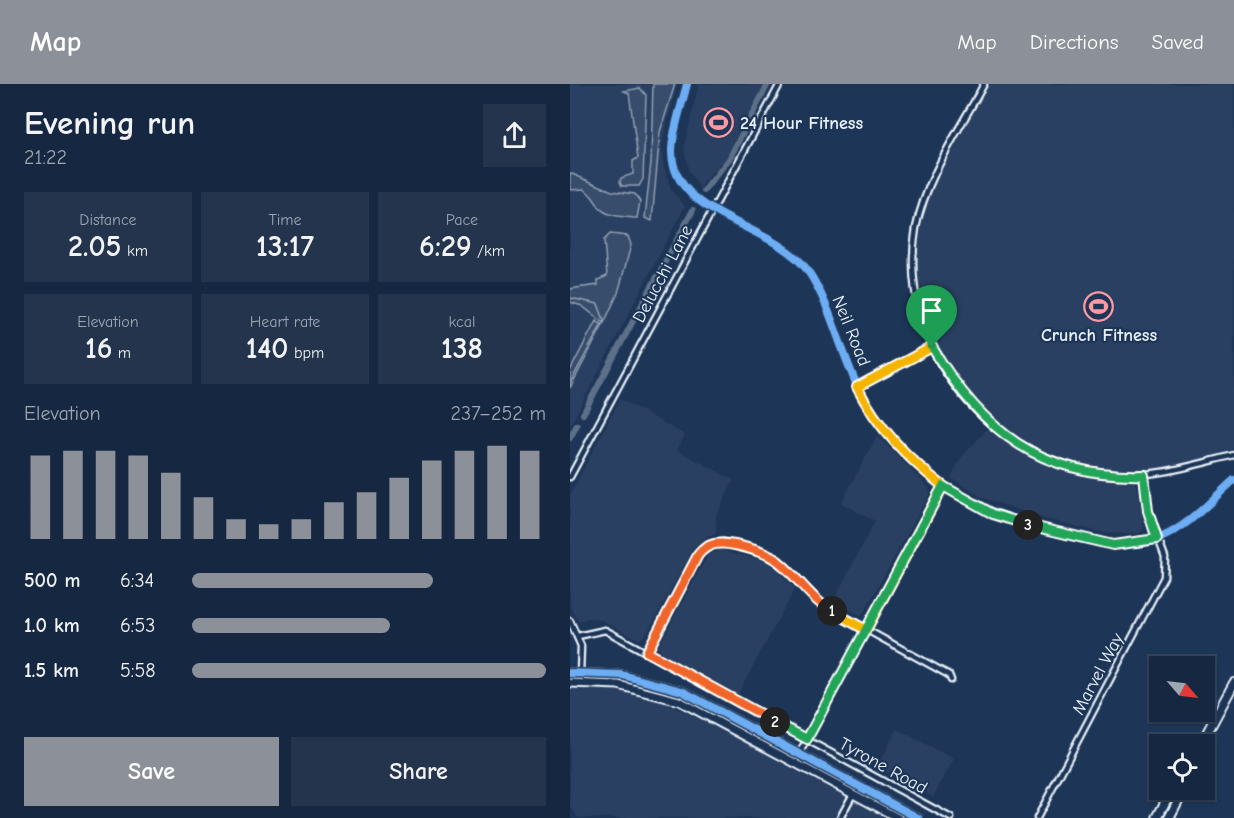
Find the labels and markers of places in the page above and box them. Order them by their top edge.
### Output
sports icon: 24 Hour Fitness [703,107,735,139]
place label: 24 Hour Fitness [740,113,863,134]
pin [906,285,957,347]
sports icon: Crunch Fitness [1083,290,1115,322]
place label: Crunch Fitness [1041,325,1157,346]
pin: 3 [1013,510,1043,540]
pin: 1 [817,596,847,626]
pin: 2 [760,707,790,737]

